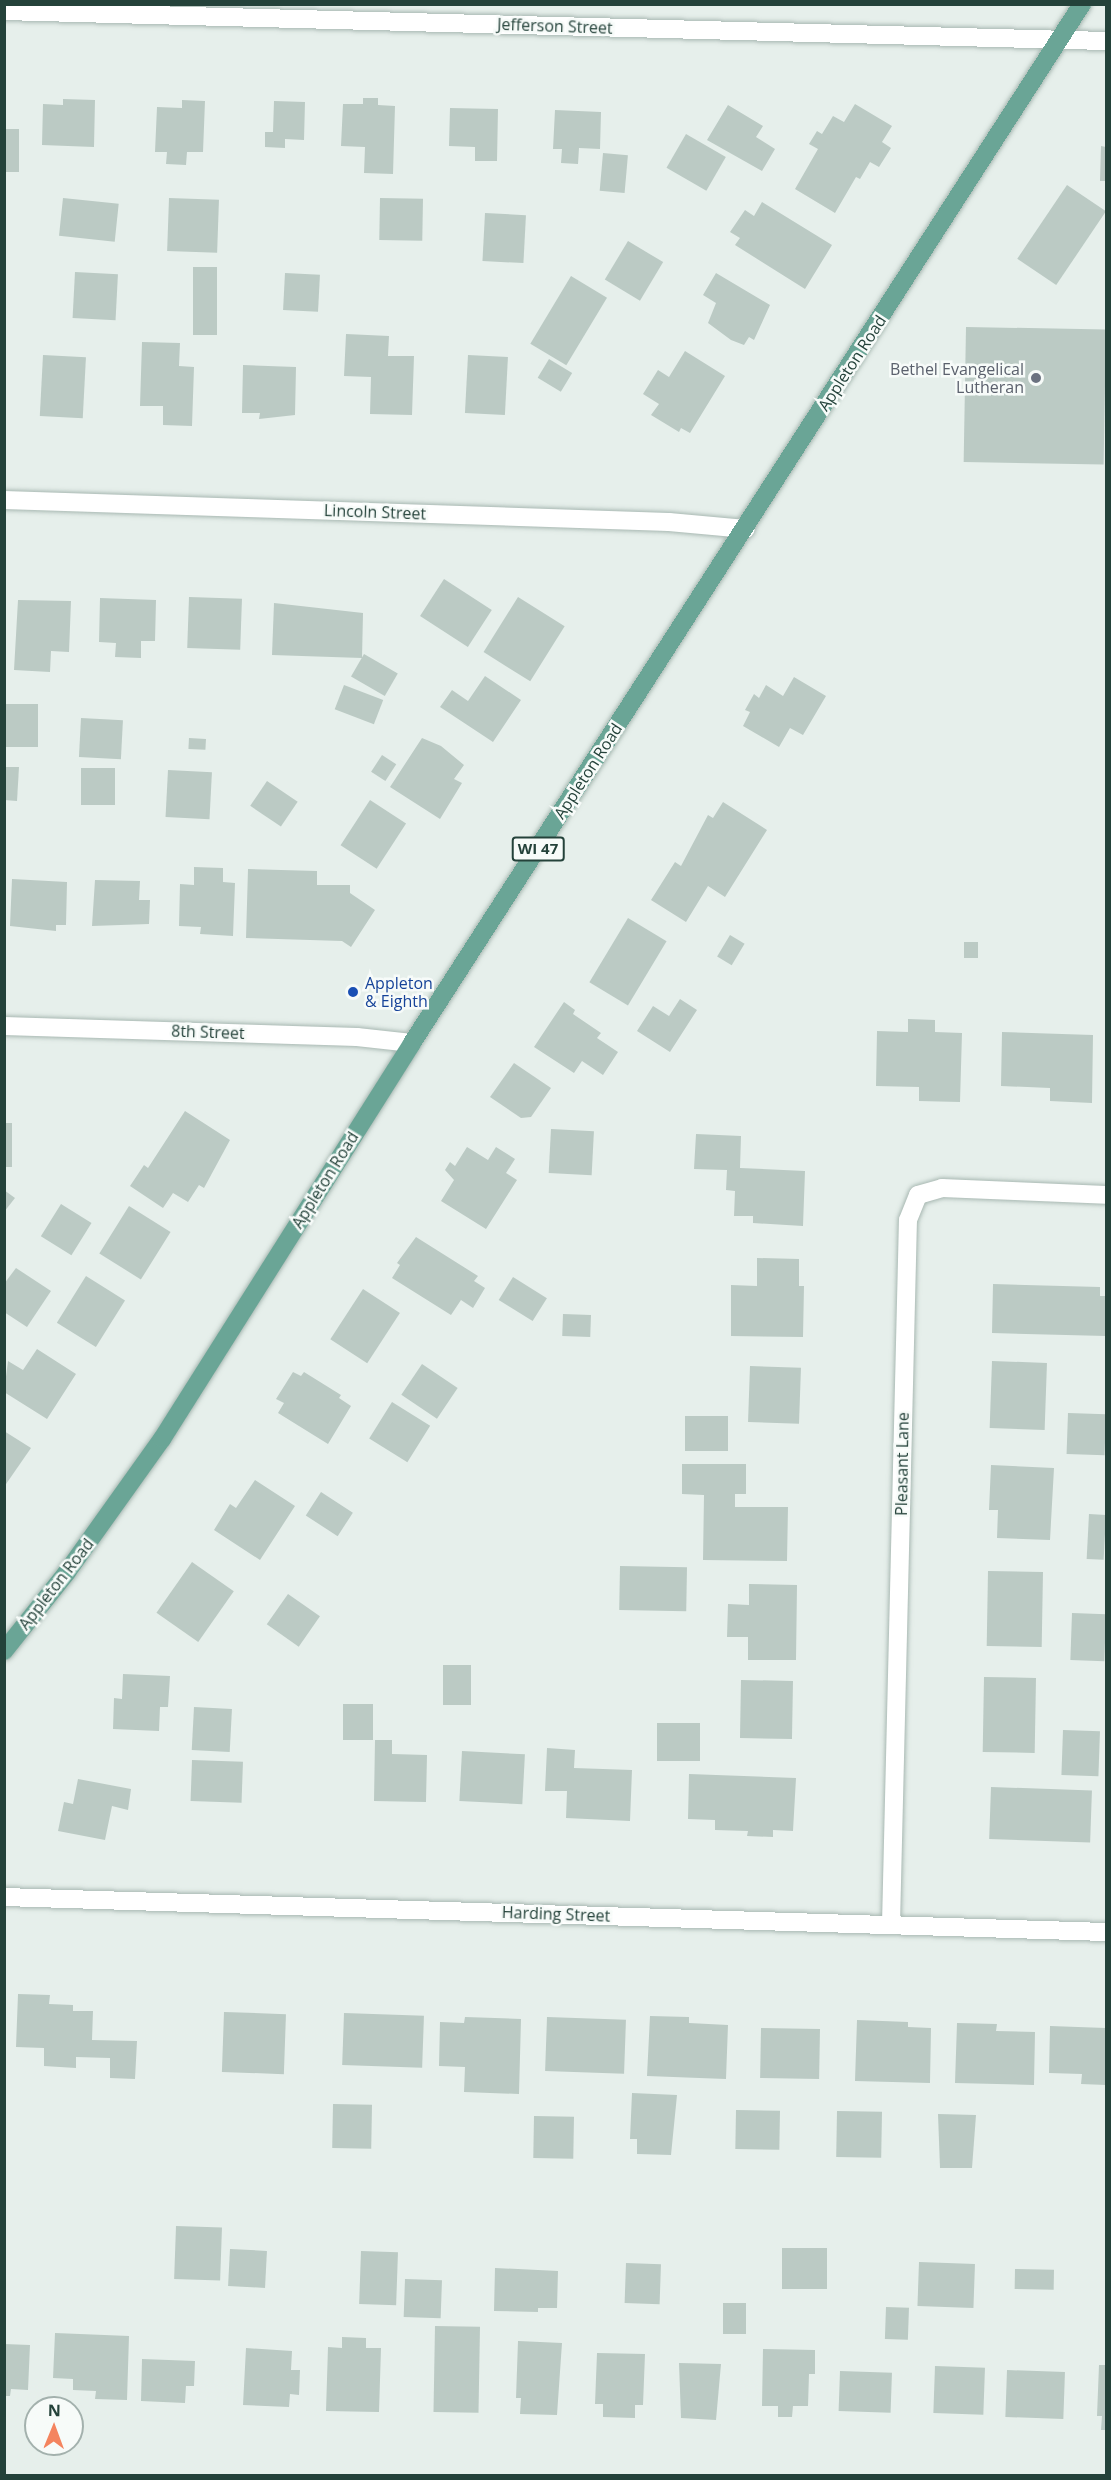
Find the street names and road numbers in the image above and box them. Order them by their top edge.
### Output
street label: Jefferson Street [497,14,613,38]
street label: Appleton Road [814,312,890,414]
street label: Lincoln Street [324,501,426,523]
street label: Appleton Road [550,720,626,822]
road number: WI 47 [511,837,565,861]
street label: 8th Street [171,1021,245,1043]
street label: Appleton Road [288,1128,362,1232]
street label: Pleasant Lane [891,1412,913,1516]
street label: Appleton Road [15,1535,97,1633]
street label: Harding Street [501,1903,611,1925]

